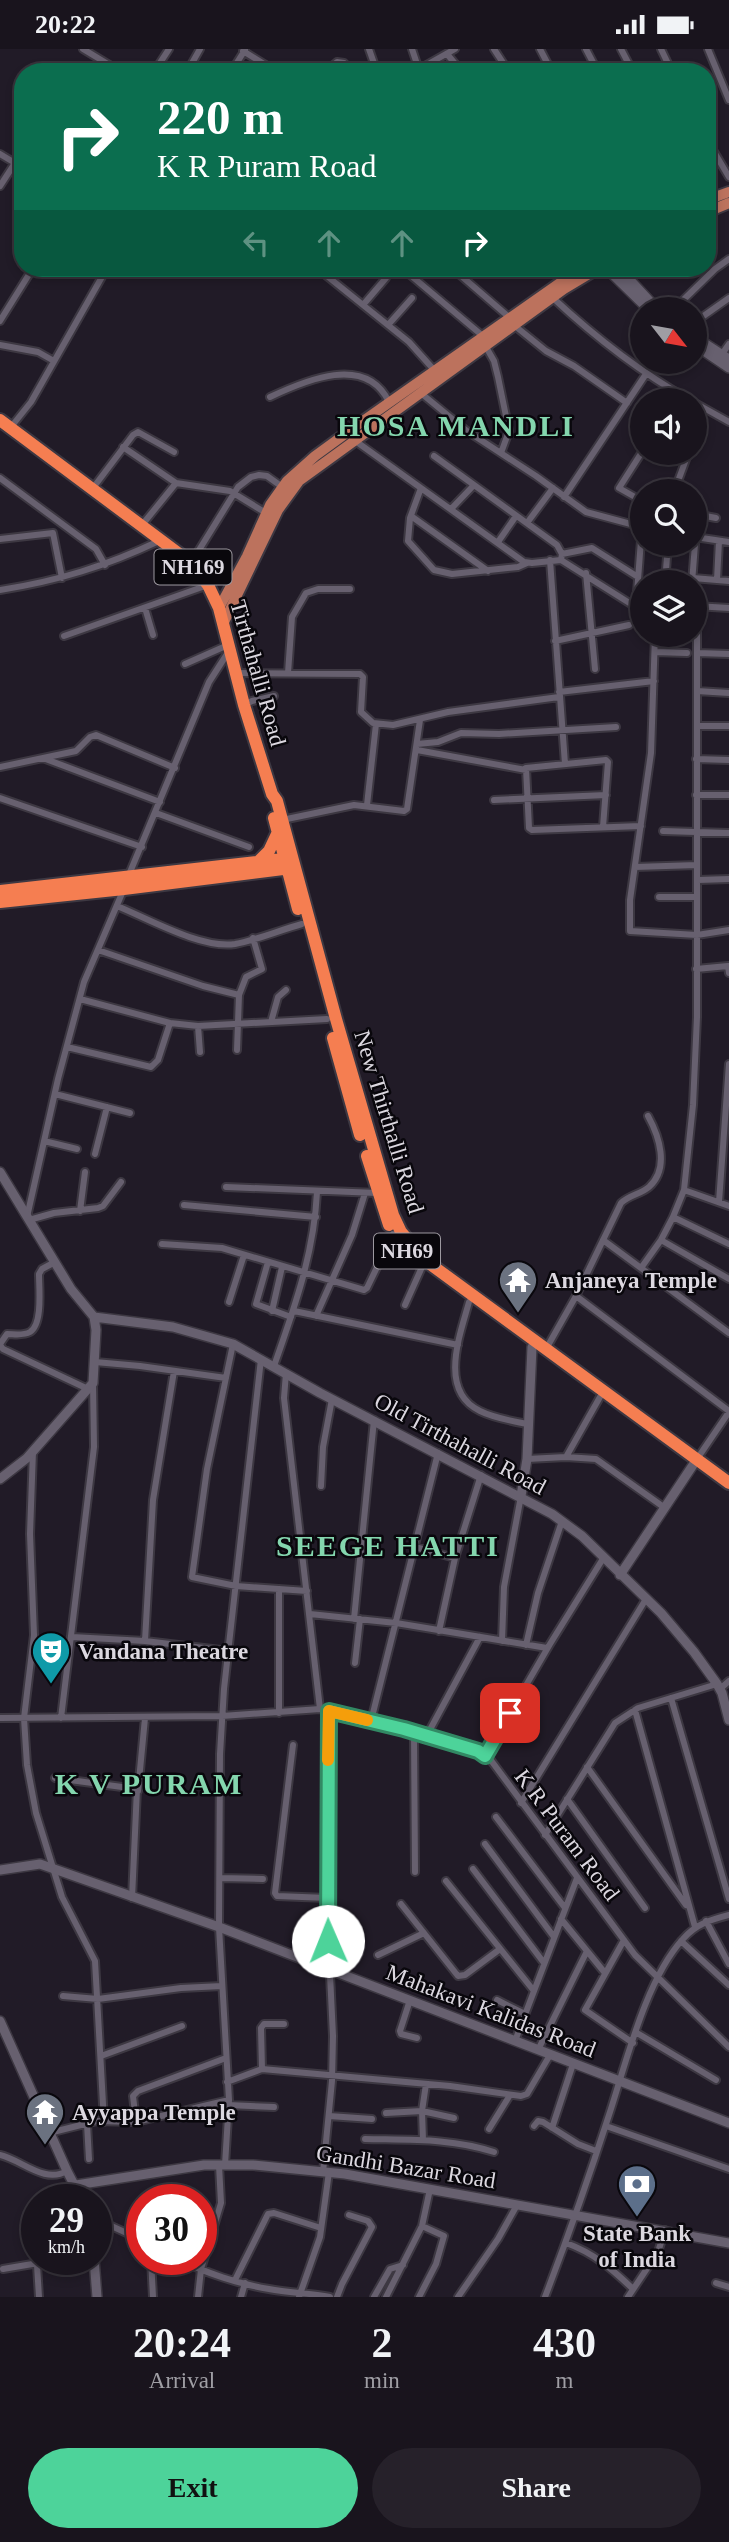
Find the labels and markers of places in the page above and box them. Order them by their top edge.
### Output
temple icon: Anjaneya Temple [497,1259,539,1314]
place label: Anjaneya Temple [545,1268,717,1293]
theatre icon: Vandana Theatre [30,1630,72,1685]
place label: Vandana Theatre [78,1639,248,1664]
pin [480,1683,540,1743]
temple icon: Ayyappa Temple [24,2091,66,2146]
place label: Ayyappa Temple [72,2100,236,2125]
bank icon: State Bank of India [616,2163,658,2218]
place label: State Bank of India [583,2221,691,2272]

